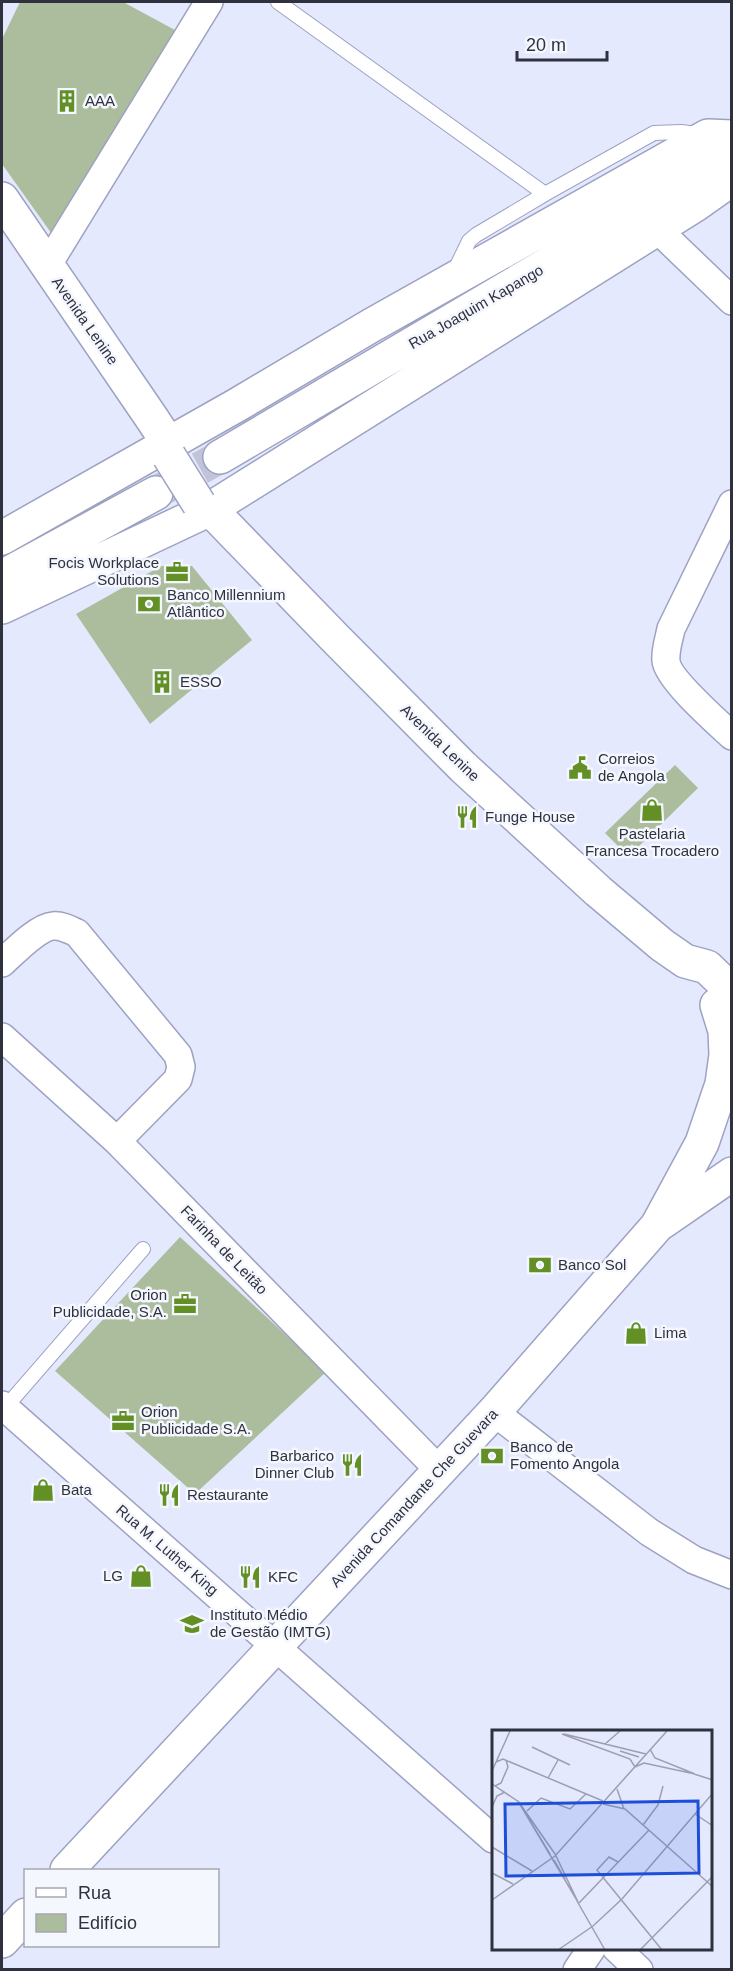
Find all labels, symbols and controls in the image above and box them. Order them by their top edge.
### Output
scale bar [517,24,607,62]
text: 20 m [526,35,566,55]
building icon: AAA [54,88,80,114]
place label: AAA [85,92,115,109]
street label: Rua Joaquim Kapango [405,261,546,352]
street label: Avenida Lenine [49,274,122,368]
place label: Focis Workplace Solutions [48,554,159,588]
office icon: Focis Workplace Solutions [164,559,190,585]
place label: Banco Millennium Atlântico [167,586,285,620]
bank icon: Banco Millennium Atlântico [136,591,162,617]
building icon: ESSO [149,669,175,695]
place label: ESSO [180,673,222,690]
street label: Avenida Lenine [397,701,483,785]
place label: Correios de Angola [598,750,665,784]
public building icon: Correios de Angola [567,755,593,781]
shop icon: Pastelaria Francesa Trocadero [639,797,665,823]
restaurant icon: Funge House [454,804,480,830]
place label: Funge House [485,808,575,825]
place label: Pastelaria Francesa Trocadero [585,825,719,859]
street label: Farinha de Leitão [178,1202,271,1298]
bank icon: Banco Sol [527,1252,553,1278]
place label: Banco Sol [558,1256,626,1273]
place label: Orion Publicidade, S.A. [53,1286,167,1320]
office icon: Orion Publicidade, S.A. [172,1291,198,1317]
shop icon: Lima [623,1320,649,1346]
place label: Lima [654,1324,687,1341]
place label: Orion Publicidade S.A. [141,1403,251,1437]
street label: Avenida Comandante Che Guevara [326,1405,501,1590]
office icon: Orion Publicidade S.A. [110,1408,136,1434]
place label: Banco de Fomento Angola [510,1438,620,1472]
bank icon: Banco de Fomento Angola [479,1443,505,1469]
place label: Barbarico Dinner Club [255,1447,334,1481]
restaurant icon: Barbarico Dinner Club [339,1452,365,1478]
shop icon: Bata [30,1477,56,1503]
place label: Bata [61,1481,93,1498]
restaurant icon: Restaurante [156,1482,182,1508]
place label: Restaurante [187,1486,269,1503]
street label: Rua M. Luther King [113,1501,222,1598]
shop icon: LG [128,1563,154,1589]
restaurant icon: KFC [237,1564,263,1590]
place label: LG [103,1567,123,1584]
place label: KFC [268,1568,298,1585]
place label: Instituto Médio de Gestão (IMTG) [210,1606,331,1640]
school or university icon: Instituto Médio de Gestão (IMTG) [179,1611,205,1637]
inset map [492,1730,712,1950]
legend [24,1869,219,1947]
text: Rua [78,1883,112,1903]
text: Edifício [78,1913,137,1933]

